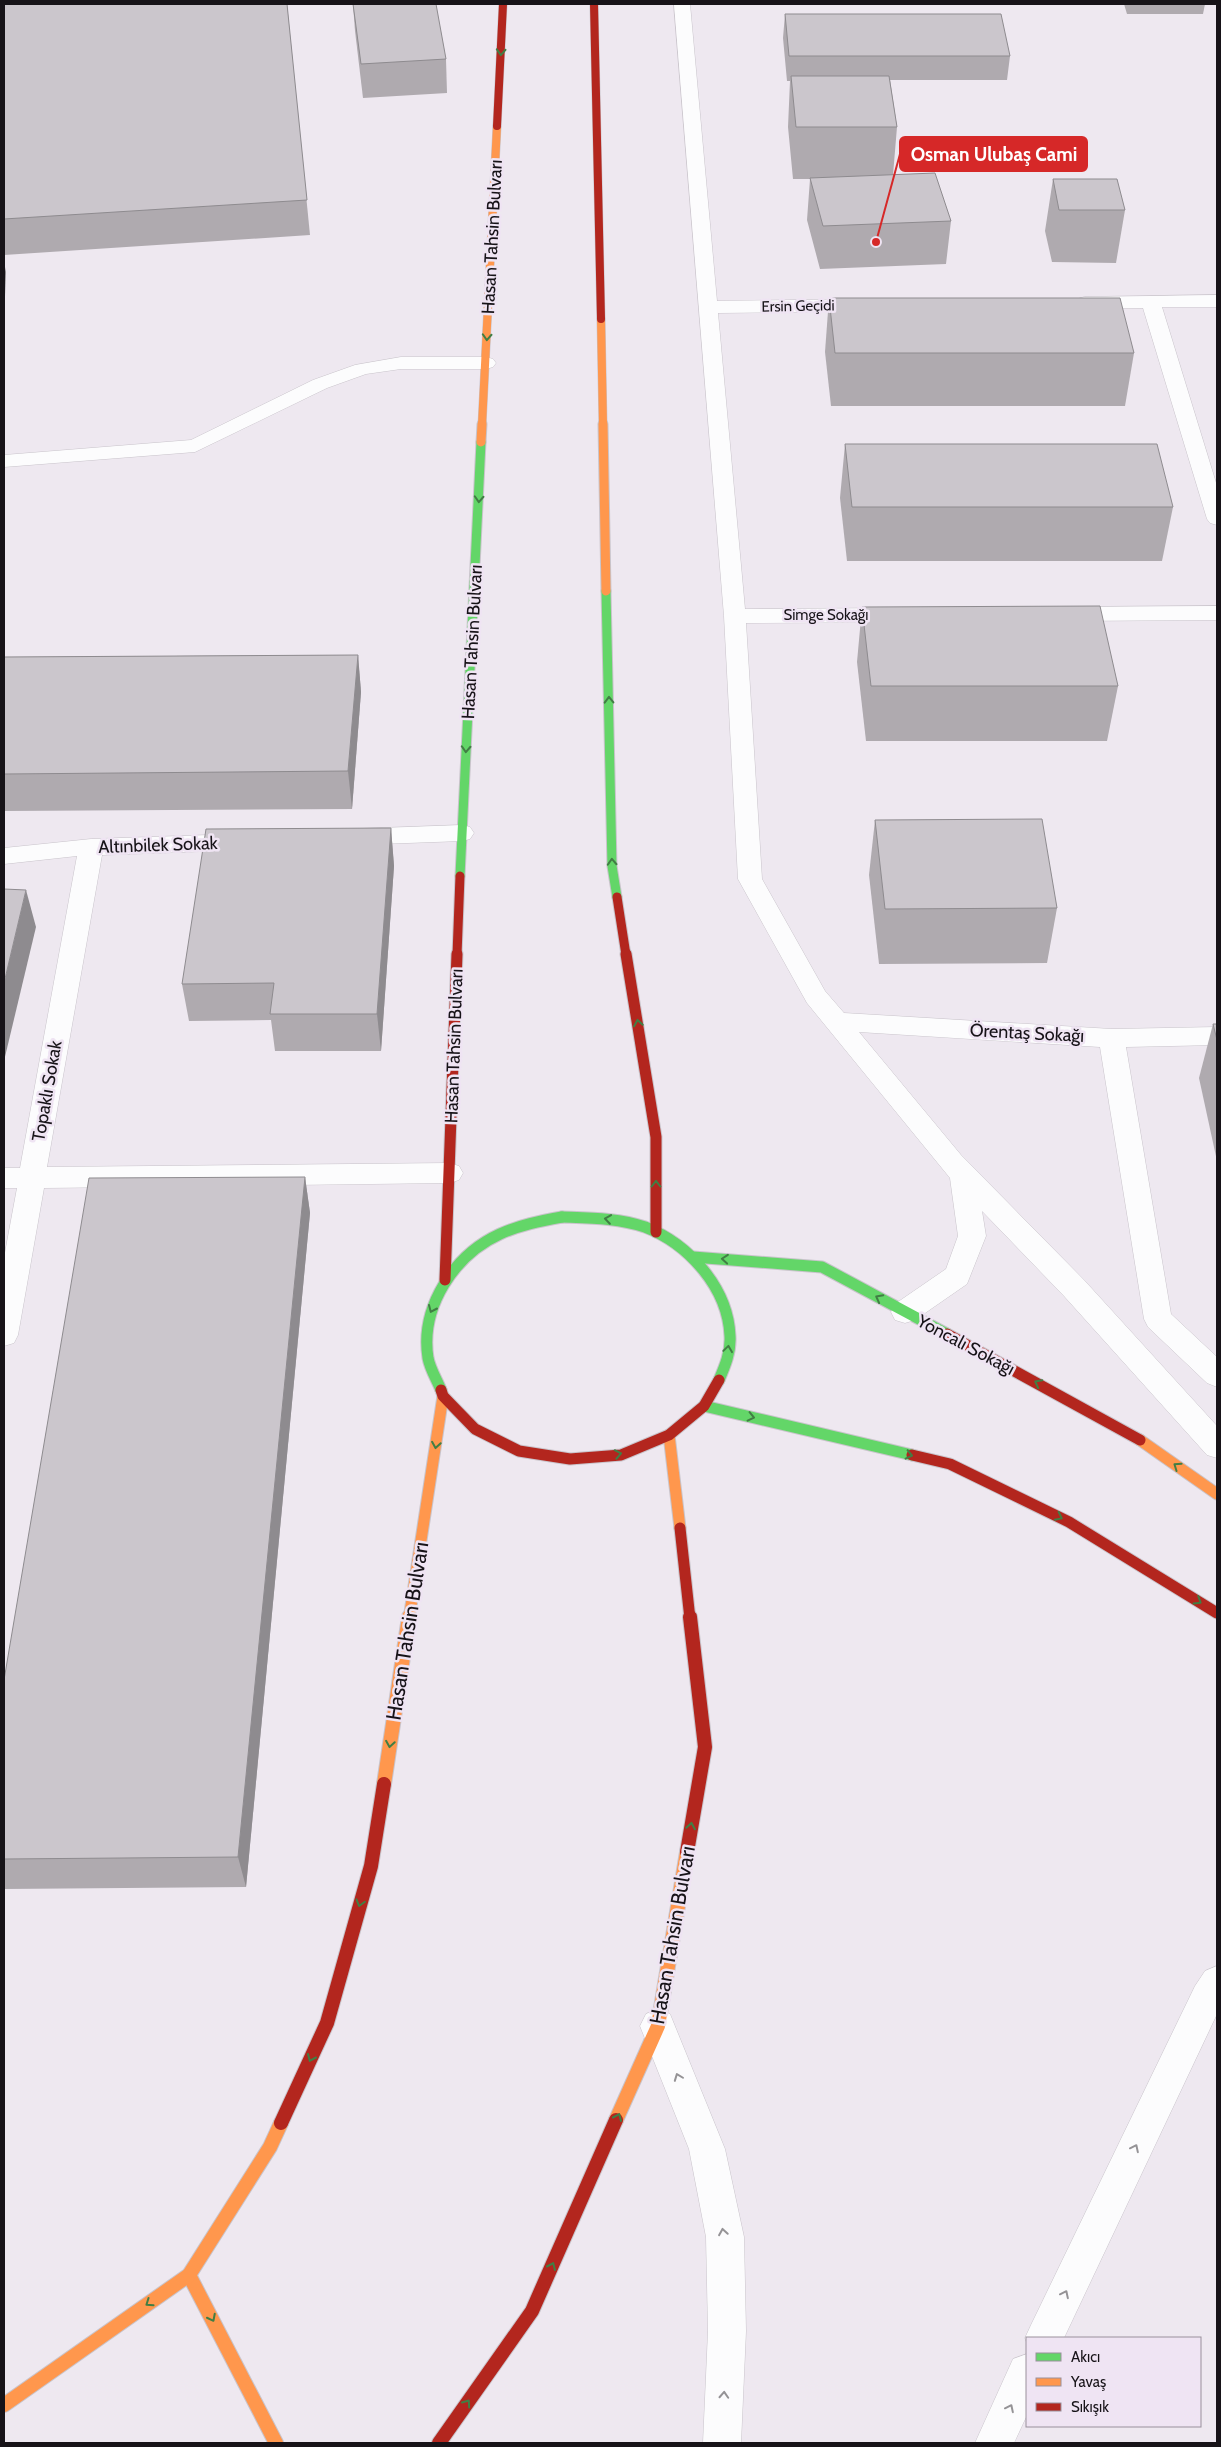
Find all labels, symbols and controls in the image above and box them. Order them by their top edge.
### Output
one-way arrow [495,49,506,57]
callout: Osman Ulubaş Cami [900,137,1087,171]
text: Osman Ulubaş Cami [911,143,1077,166]
street label: Hasan Tahsin Bulvarı [477,159,507,315]
street label: Ersin Geçidi [761,296,835,316]
one-way arrow [482,333,493,341]
one-way arrow [474,496,484,504]
street label: Hasan Tahsin Bulvarı [457,564,487,720]
street label: Simge Sokağı [783,606,869,624]
one-way arrow [603,695,614,703]
one-way arrow [461,745,472,753]
street label: Altınbilek Sokak [98,832,219,858]
one-way arrow [607,858,618,866]
street label: Hasan Tahsin Bulvarı [440,968,468,1124]
one-way arrow [633,1018,643,1027]
street label: Örentaş Sokağı [969,1019,1085,1047]
street label: Topaklı Sokak [27,1038,67,1143]
one-way arrow [651,1179,661,1187]
one-way arrow [604,1215,613,1225]
one-way arrow [720,1254,728,1265]
one-way arrow [875,1294,884,1304]
one-way arrow [427,1304,438,1313]
street label: Yoncalı Sokağı [913,1310,1019,1380]
one-way arrow [722,1345,733,1353]
one-way arrow [1034,1380,1043,1390]
one-way arrow [747,1411,756,1422]
one-way arrow [431,1441,442,1449]
one-way arrow [614,1449,623,1460]
one-way arrow [905,1449,914,1460]
one-way arrow [1173,1463,1183,1472]
one-way arrow [1054,1510,1063,1521]
street label: Hasan Tahsin Bulvarı [381,1540,433,1722]
one-way arrow [1192,1594,1201,1604]
one-way arrow [385,1740,396,1748]
one-way arrow [686,1821,696,1830]
street label: Hasan Tahsin Bulvarı [644,1844,700,2026]
one-way arrow [356,1899,366,1907]
one-way arrow [307,2053,317,2062]
one-way arrow [674,2073,684,2082]
one-way arrow [611,2113,622,2122]
one-way arrow [1129,2144,1139,2153]
one-way arrow [719,2228,729,2237]
one-way arrow [546,2262,557,2271]
one-way arrow [1059,2290,1069,2299]
one-way arrow [146,2297,155,2306]
one-way arrow [206,2313,216,2322]
legend [1026,2337,1201,2427]
text: Akıcı [1071,2348,1100,2366]
text: Yavaş [1070,2373,1106,2391]
one-way arrow [719,2390,730,2398]
text: Sıkışık [1071,2398,1109,2416]
one-way arrow [461,2400,470,2409]
one-way arrow [1004,2404,1015,2413]

